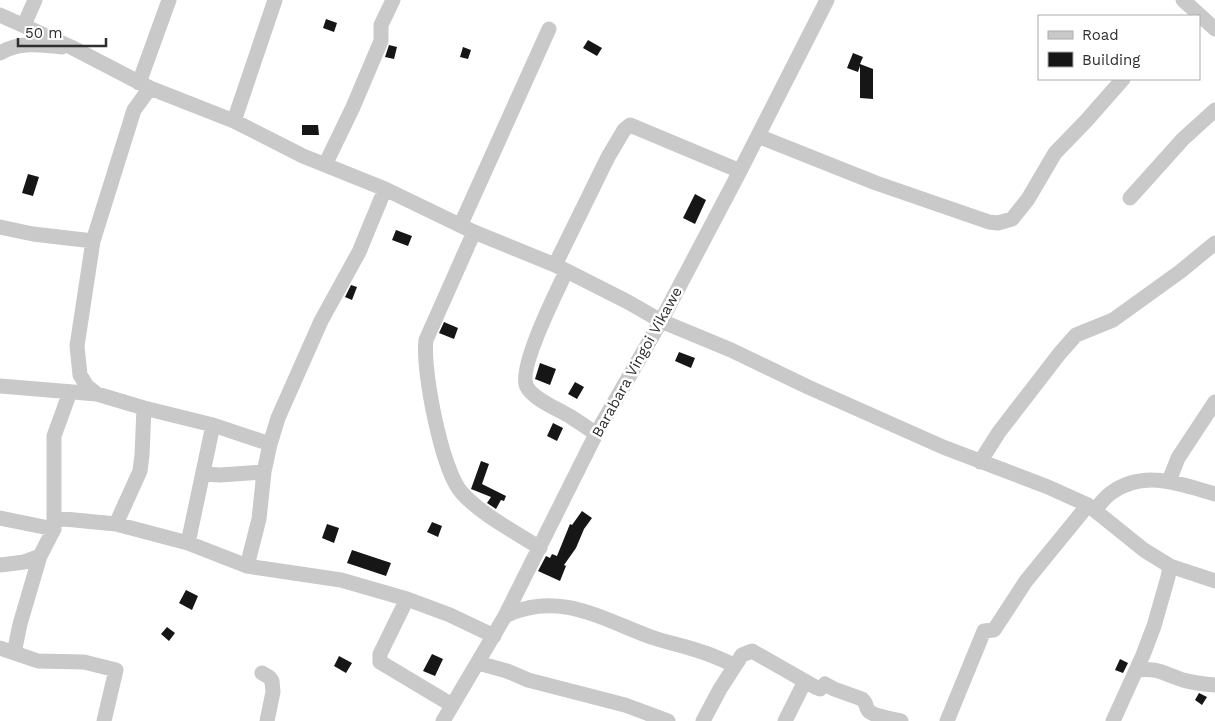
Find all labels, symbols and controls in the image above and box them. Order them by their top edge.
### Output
scale bar [18,15,105,47]
legend [1038,15,1200,80]
text: 50 m [25,24,62,42]
text: Road [1082,26,1119,44]
text: Building [1082,51,1140,69]
street label: Barabara Vingoi Vikawe [588,284,686,440]

